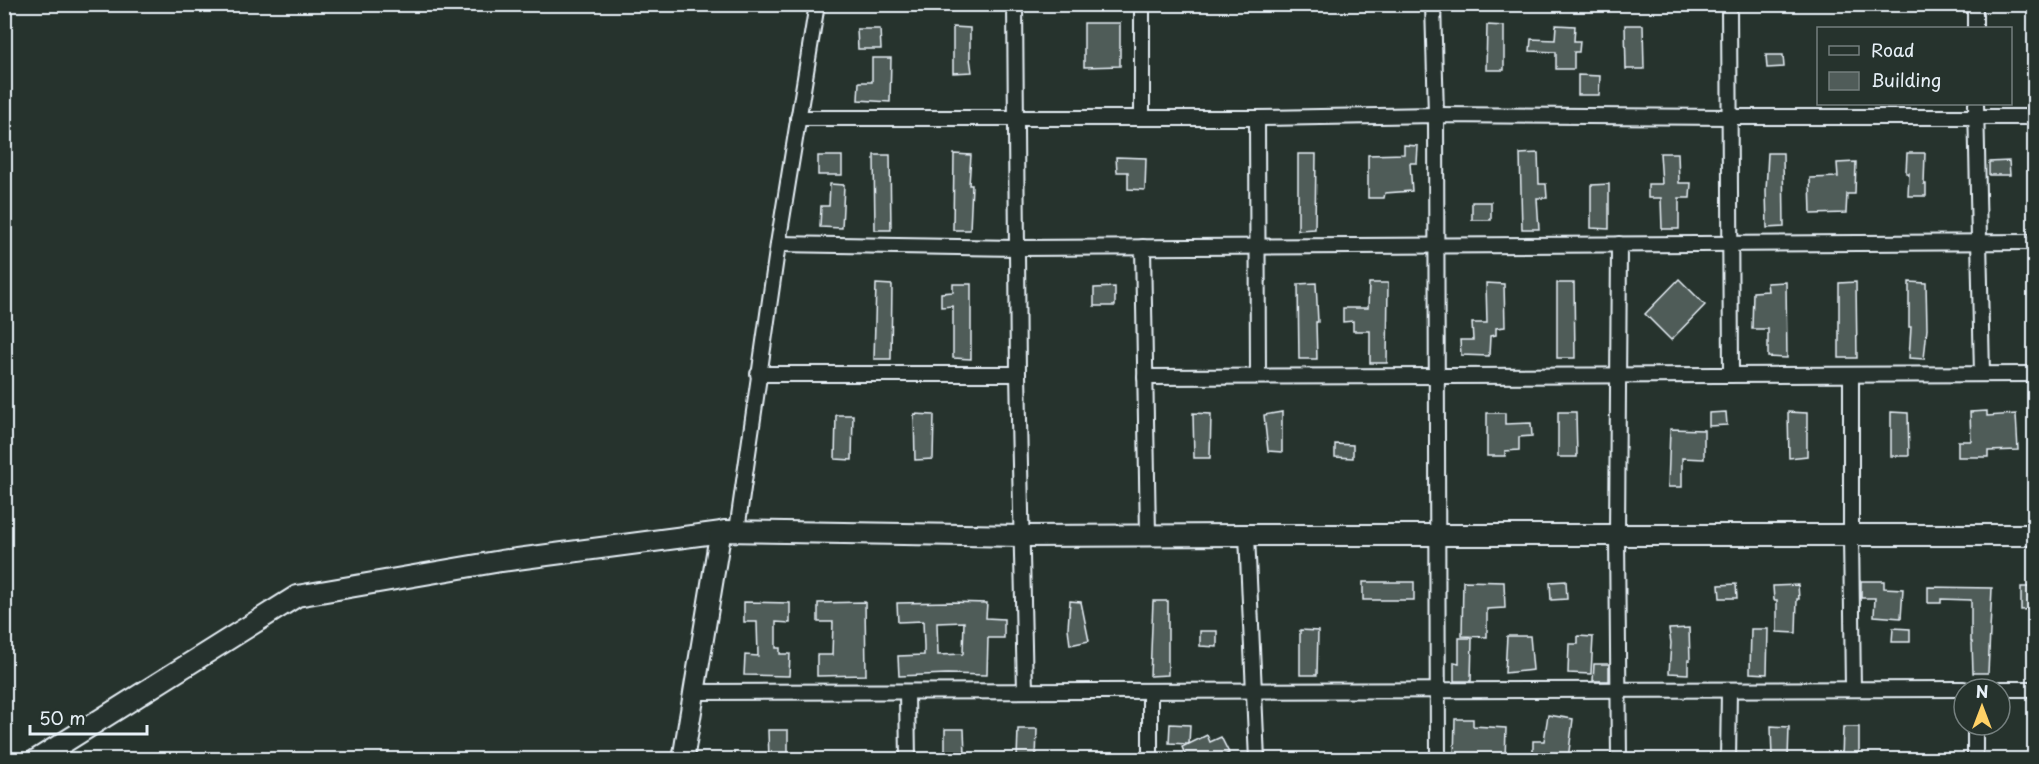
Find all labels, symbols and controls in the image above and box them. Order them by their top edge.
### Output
legend [1817,27,2012,105]
text: Road [1871,36,1915,63]
text: Building [1871,66,1941,93]
north arrow [1952,677,2012,737]
text: N [1976,679,1988,703]
scale bar [30,698,147,736]
text: 50 m [39,704,86,731]

